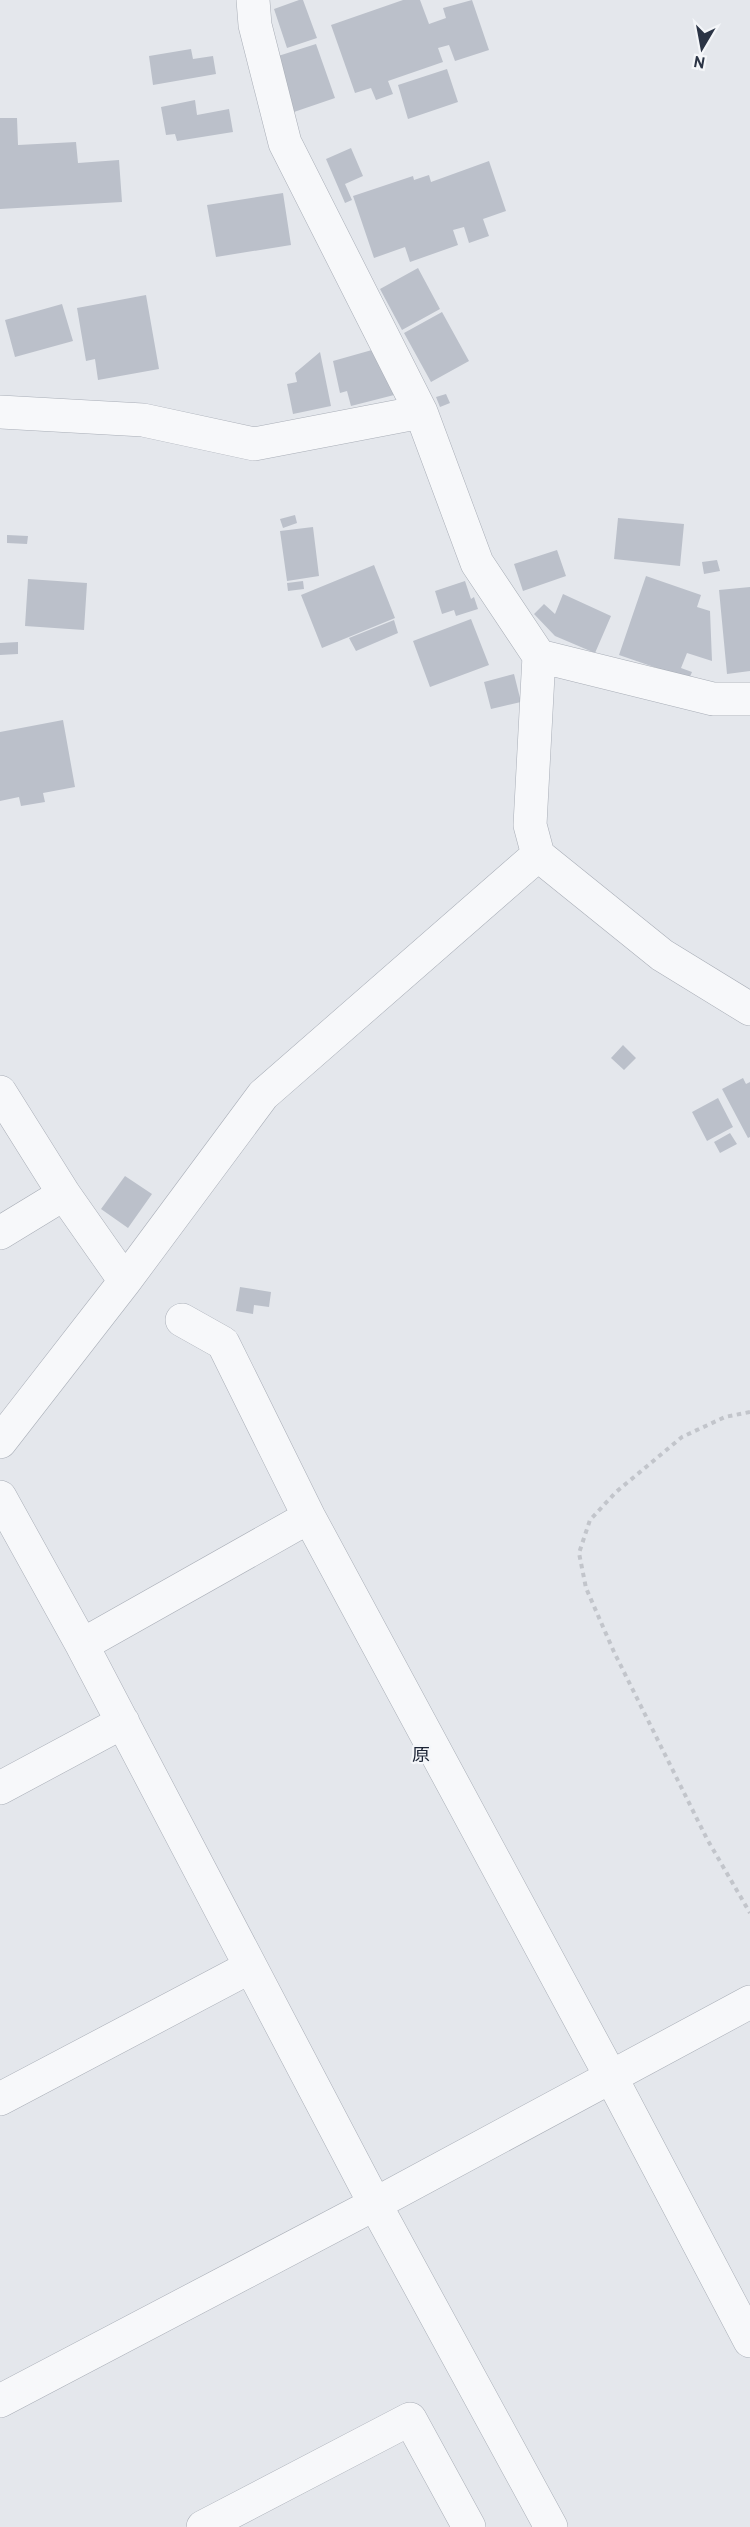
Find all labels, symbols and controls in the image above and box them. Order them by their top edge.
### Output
north arrow [672,18,732,78]
text: N [692,50,707,72]
district label: 原 [412,1745,430,1768]

